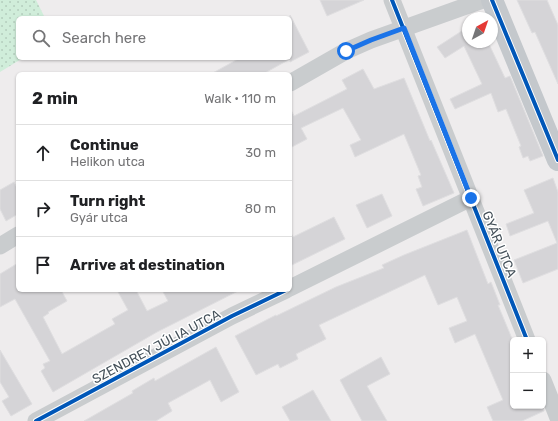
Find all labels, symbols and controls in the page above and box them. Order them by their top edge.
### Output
north arrow [462,12,498,48]
search box [16,16,292,60]
icon: search [30,27,52,49]
text: Search here [62,29,146,47]
route start [337,42,355,60]
text: 2 min [32,88,78,108]
text: Walk · 110 m [204,91,276,106]
text: Continue [70,136,139,154]
icon: ahead [32,142,54,164]
text: 30 m [245,145,276,160]
text: Helikon utca [70,154,145,169]
route end [462,189,480,207]
text: Turn right [70,192,145,210]
icon: right [32,198,54,220]
text: 80 m [245,201,276,216]
street label: GYÁR UTCA [479,209,520,280]
text: Gyár utca [70,210,128,225]
icon: arrive [32,254,54,276]
text: Arrive at destination [70,256,225,274]
street label: SZENDREY JÚLIA UTCA [90,306,223,387]
map controls [510,337,546,409]
button: + [510,337,546,373]
button: − [510,373,546,409]

